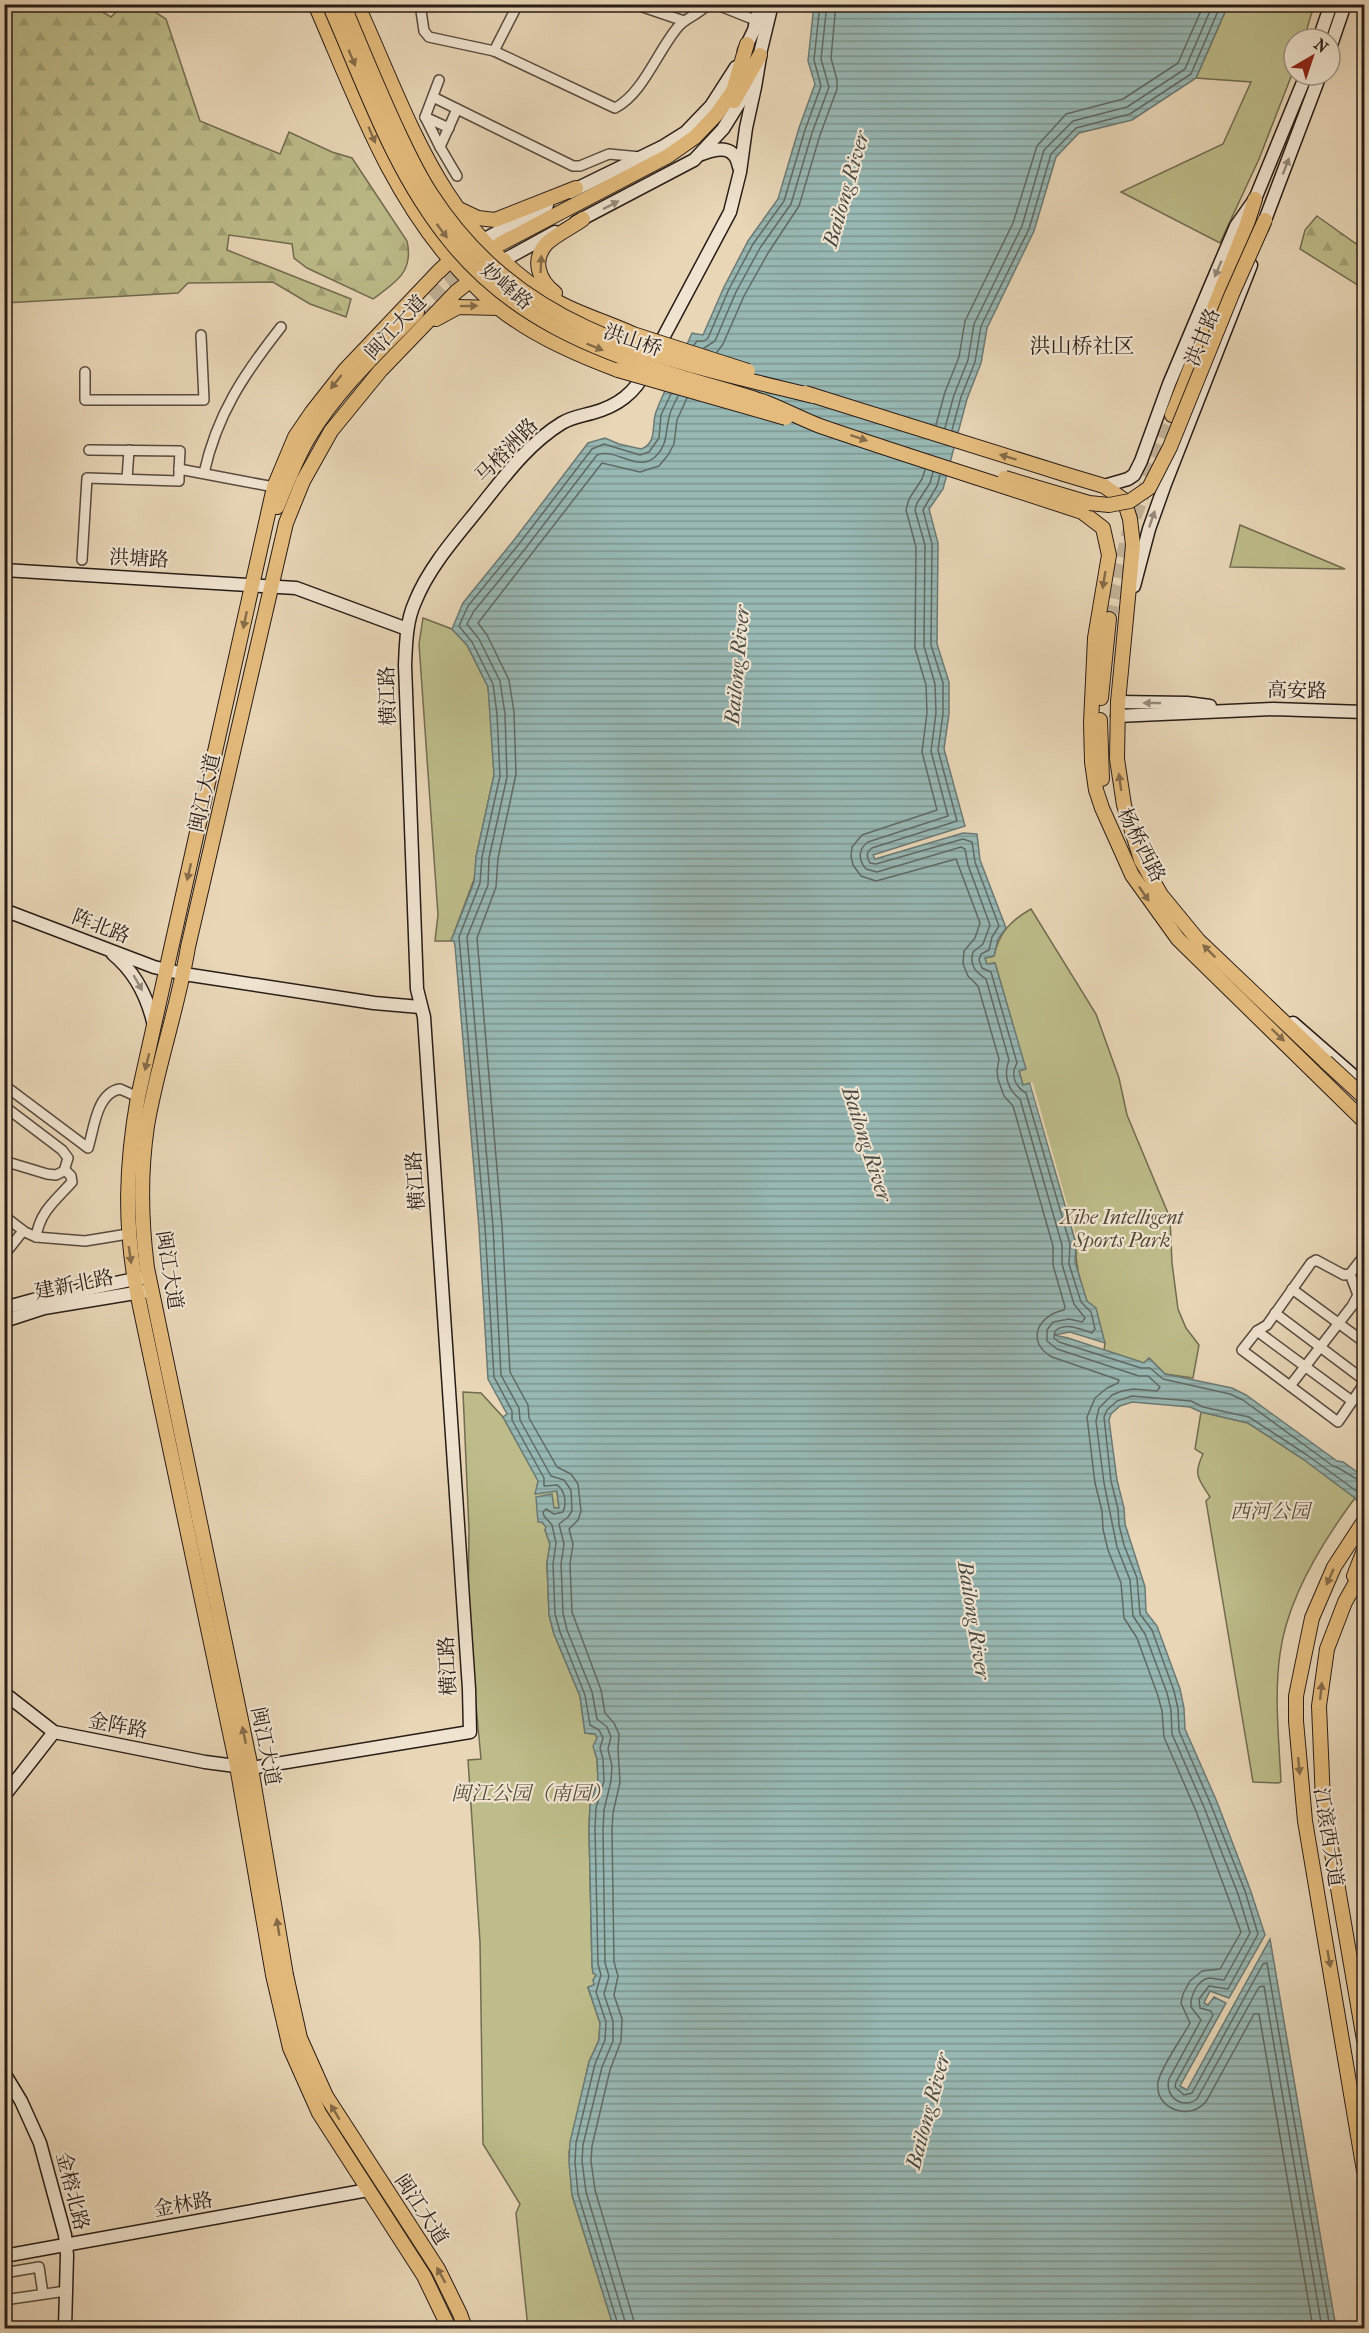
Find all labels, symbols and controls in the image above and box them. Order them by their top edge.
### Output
north arrow [1282,27,1342,87]
text: N [1310,35,1332,57]
one-way arrow [347,50,357,68]
one-way arrow [368,126,377,144]
water label: Bailong River [818,127,874,251]
one-way arrow [1282,157,1291,175]
one-way arrow [603,200,620,210]
one-way arrow [436,222,448,238]
one-way arrow [536,254,545,273]
street label: 妙峰路 [476,258,537,314]
one-way arrow [1213,260,1222,277]
street label: 闽江大道 [360,290,431,364]
one-way arrow [460,302,479,311]
street label: 洪甘路 [1181,305,1224,369]
street label: 洪山桥 [601,320,665,361]
district label: 洪山桥社区 [1030,334,1135,358]
one-way arrow [587,342,605,352]
one-way arrow [329,374,342,390]
street label: 马榕洲路 [470,414,542,487]
one-way arrow [850,434,868,444]
one-way arrow [999,452,1017,461]
one-way arrow [1148,510,1158,528]
street label: 洪塘路 [108,545,170,572]
one-way arrow [1100,571,1109,590]
water label: Bailong River [720,603,754,727]
one-way arrow [240,611,249,630]
street label: 横江路 [375,666,400,726]
street label: 高安路 [1267,678,1327,703]
one-way arrow [1143,698,1162,708]
street label: 闽江大道 [184,752,225,835]
one-way arrow [1115,773,1124,792]
street label: 杨桥西路 [1113,804,1170,886]
one-way arrow [184,863,193,882]
one-way arrow [1138,885,1150,901]
street label: 阵北路 [69,905,133,948]
one-way arrow [1202,945,1216,959]
one-way arrow [132,975,143,991]
one-way arrow [1270,1028,1285,1042]
one-way arrow [141,1053,151,1072]
water label: Bailong River [837,1082,897,1206]
street label: 横江路 [402,1150,429,1212]
park label: Xihe Intelligent Sports Park [1059,1206,1185,1252]
street label: 闽江大道 [152,1229,187,1311]
one-way arrow [126,1246,135,1265]
street label: 建新北路 [33,1266,116,1303]
park label: 西河公园 [1230,1500,1313,1523]
water label: Bailong River [953,1558,995,1683]
one-way arrow [1325,1568,1335,1586]
street label: 横江路 [434,1635,461,1697]
one-way arrow [1316,1682,1326,1701]
street label: 闽江大道 [247,1705,284,1788]
street label: 金阵路 [86,1708,150,1743]
one-way arrow [239,1725,248,1744]
one-way arrow [1294,1757,1304,1776]
park label: 闽江公园（南园） [451,1782,611,1805]
street label: 江滨西大道 [1309,1786,1348,1888]
one-way arrow [273,1917,282,1936]
one-way arrow [1324,1949,1333,1968]
water label: Bailong River [901,2049,955,2173]
one-way arrow [330,2103,340,2120]
street label: 金榕北路 [52,2150,93,2233]
street label: 闽江大道 [390,2169,453,2249]
street label: 金林路 [152,2188,215,2221]
one-way arrow [436,2266,446,2283]

